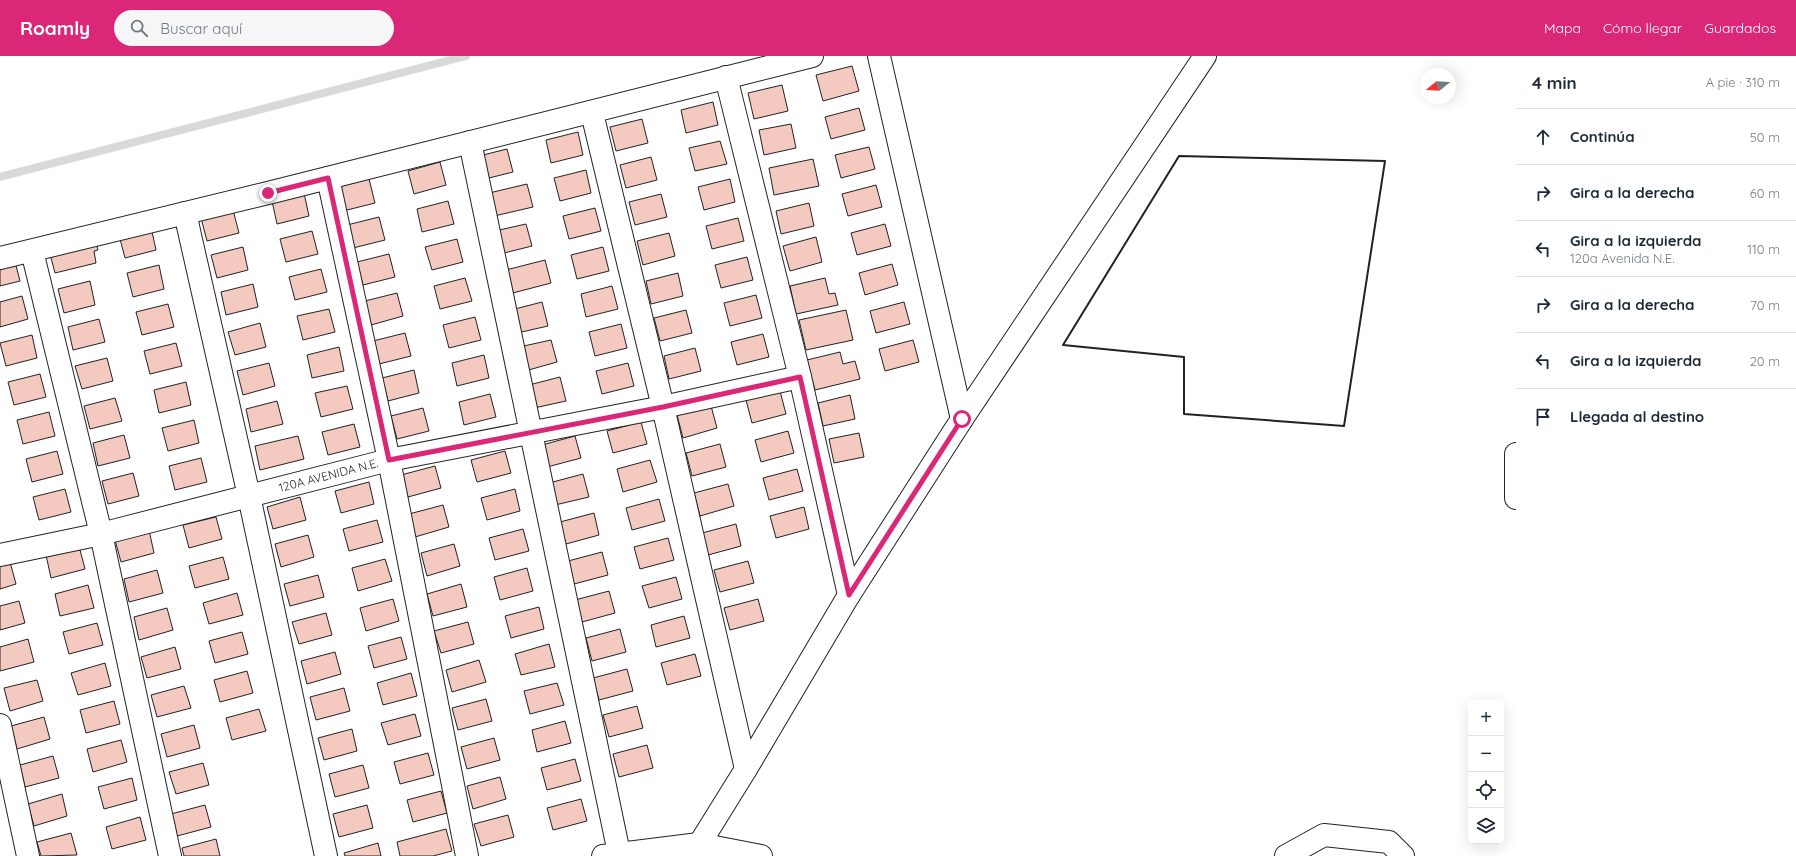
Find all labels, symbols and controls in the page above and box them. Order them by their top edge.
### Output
search box [114,10,394,46]
text: Roamly [20,16,90,40]
icon: search [128,17,150,39]
text: Buscar aquí [160,19,242,38]
text: Mapa [1544,19,1581,37]
text: Cómo llegar [1603,19,1682,37]
text: Guardados [1704,19,1776,37]
north arrow [1420,68,1456,104]
text: 4 min [1532,72,1577,93]
text: A pie · 310 m [1706,74,1780,90]
icon: ahead [1532,126,1554,148]
text: Continúa [1570,127,1635,146]
text: 50 m [1750,129,1780,145]
icon: right [1532,182,1554,204]
text: Gira a la derecha [1570,183,1695,202]
route end [259,184,277,202]
text: 60 m [1750,185,1780,201]
text: Gira a la izquierda [1570,231,1702,250]
icon: left [1532,238,1554,260]
text: 110 m [1747,241,1780,257]
text: 120a Avenida N.E. [1570,250,1675,266]
icon: right [1532,294,1554,316]
text: Gira a la derecha [1570,295,1695,314]
text: 70 m [1750,297,1780,313]
icon: left [1532,350,1554,372]
text: Gira a la izquierda [1570,351,1702,370]
text: 20 m [1750,353,1780,369]
icon: arrive [1532,406,1554,428]
text: Llegada al destino [1570,407,1704,426]
route start [953,410,971,428]
street label: 120A AVENIDA N.E. [277,455,380,495]
map controls [1468,700,1504,844]
button: + [1468,700,1504,736]
button: − [1468,736,1504,772]
button: locate [1468,772,1504,808]
button: layers [1468,808,1504,844]

